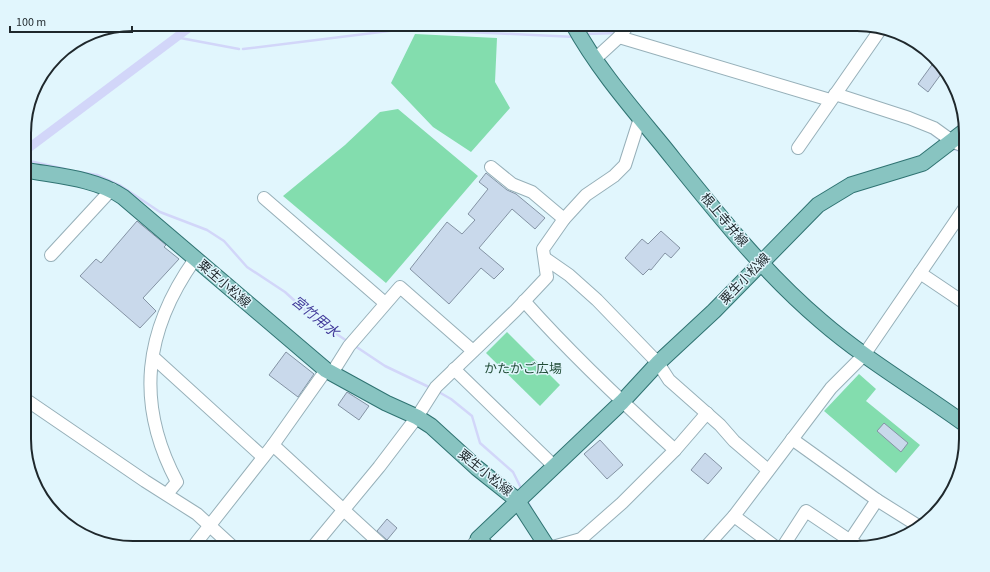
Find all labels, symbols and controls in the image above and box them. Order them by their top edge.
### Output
scale bar [10,8,132,34]
text: 100 m [16,14,46,31]
street label: 根上寺井線 [696,189,752,251]
street label: 粟生小松線 [716,249,774,309]
street label: 粟生小松線 [194,256,254,312]
water label: 宮竹用水 [287,292,345,344]
park label: かたかご広場 [484,360,562,378]
street label: 粟生小松線 [454,446,516,500]

